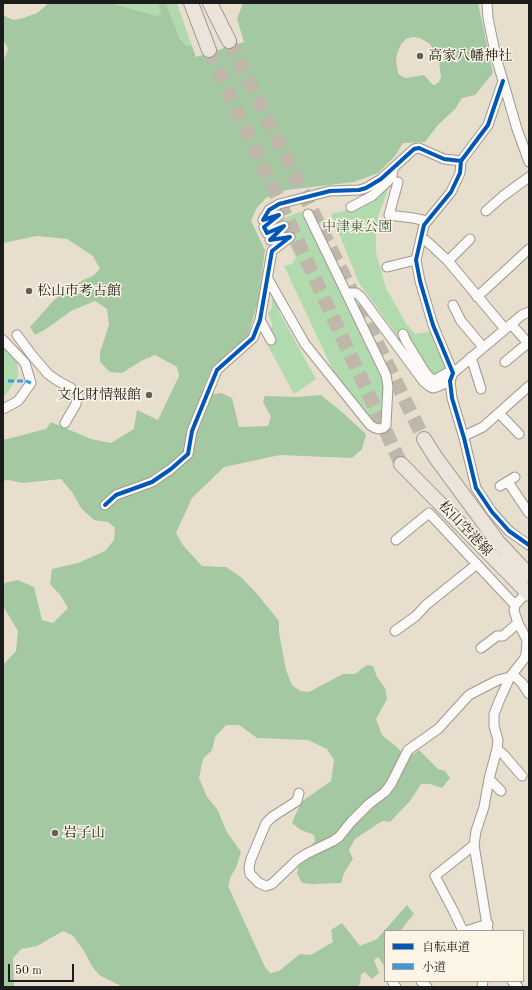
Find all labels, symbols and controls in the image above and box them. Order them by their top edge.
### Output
place label: 高家八幡神社 [428,48,512,64]
marker: 高家八幡神社 [415,51,425,61]
park label: 中津東公園 [322,219,392,235]
place label: 松山市考古館 [37,283,121,299]
marker: 松山市考古館 [24,286,34,296]
place label: 文化財情報館 [57,387,141,403]
marker: 文化財情報館 [144,390,154,400]
street label: 松山空港線 [435,498,495,560]
place label: 岩子山 [63,825,105,841]
marker: 岩子山 [50,828,60,838]
legend [384,930,524,982]
text: 自転車道 [422,942,470,954]
scale bar [10,956,76,982]
text: 小道 [422,962,446,974]
text: 50 m [15,965,42,977]

